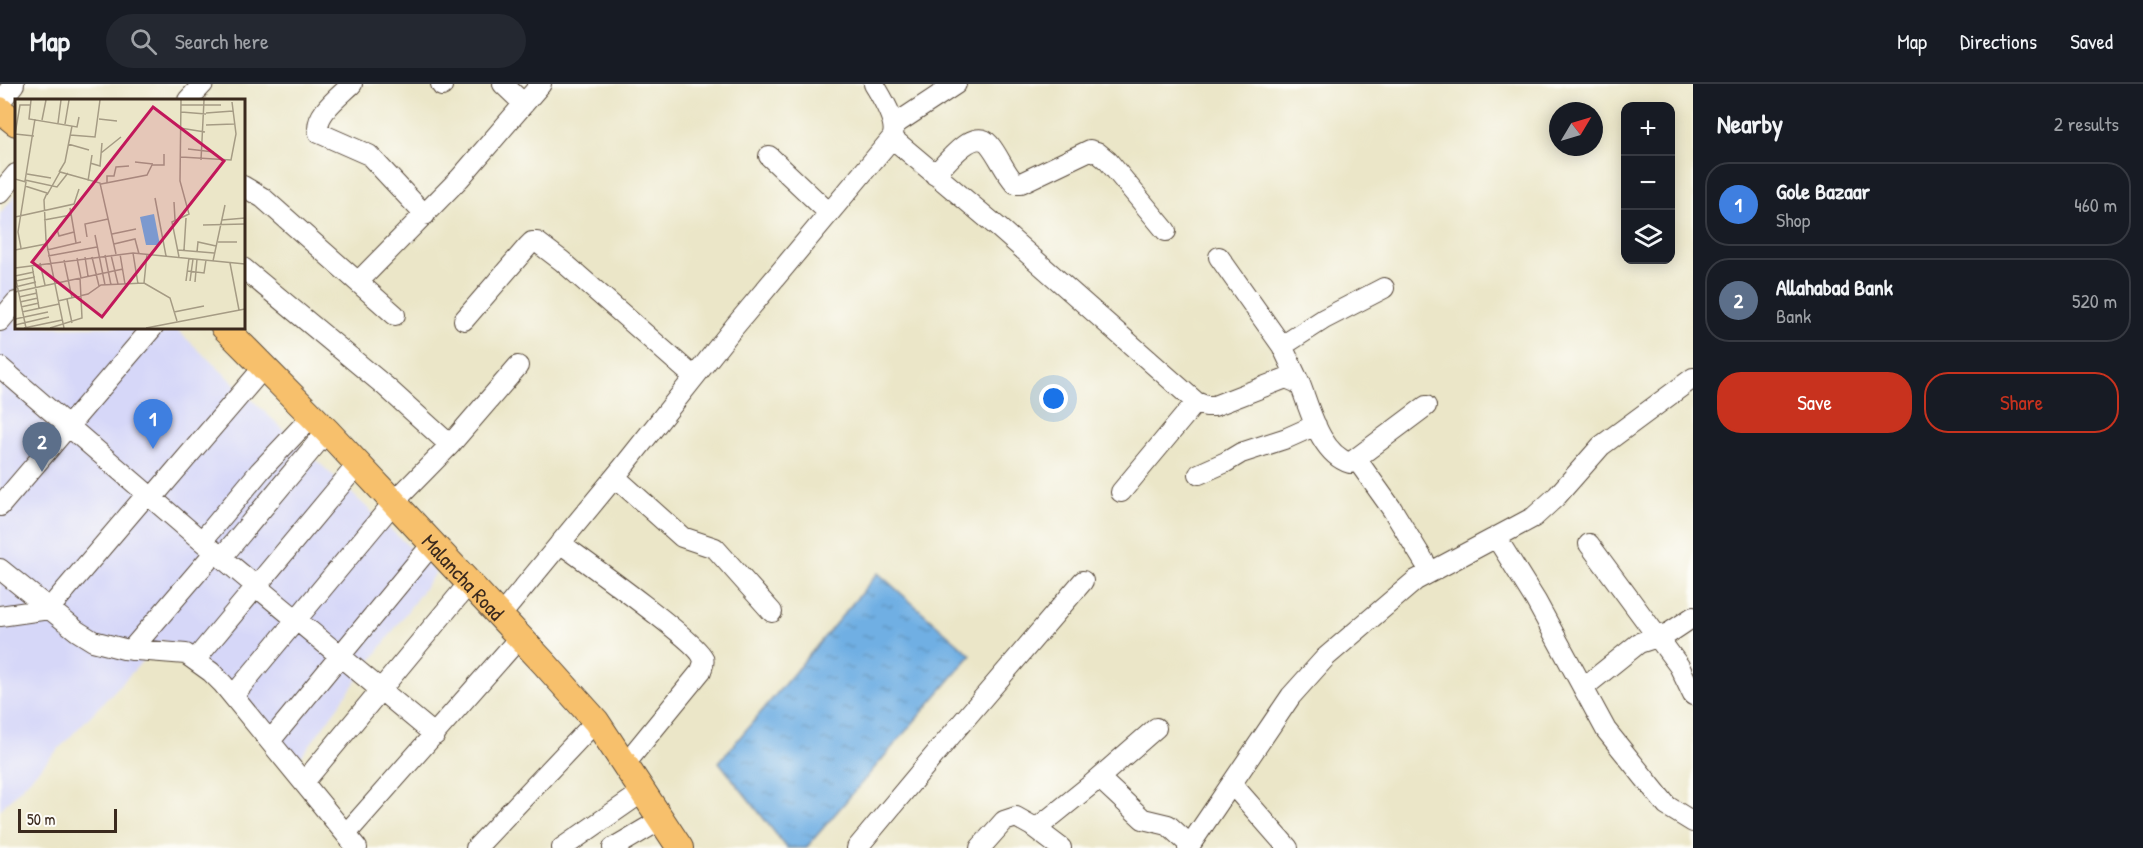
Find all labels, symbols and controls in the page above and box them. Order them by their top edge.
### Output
search box [106,14,526,68]
text: Map [30,22,70,60]
icon: search [127,25,160,58]
text: Search here [175,26,269,56]
text: Map [1897,27,1927,56]
text: Directions [1960,27,2037,56]
text: Saved [2070,27,2113,56]
inset map [15,99,244,328]
north arrow [1549,102,1603,156]
map controls [1621,102,1675,264]
button: + [1621,102,1675,156]
text: Nearby [1717,106,1783,141]
text: 2 results [2054,110,2119,137]
button: − [1621,156,1675,210]
text: Gole Bazaar [1776,176,1870,206]
text: 1 [1735,191,1742,218]
text: 460 m [2074,191,2117,218]
text: Shop [1776,206,1810,233]
button: layers [1621,210,1675,264]
text: Allahabad Bank [1776,272,1893,302]
text: 2 [1734,287,1743,314]
text: 520 m [2072,287,2117,314]
text: Bank [1776,302,1811,329]
button: Save [1717,372,1912,433]
button: Share [1924,372,2119,433]
your location [1039,384,1068,413]
pin: 1 [134,400,172,449]
pin: 2 [22,422,62,472]
street label: Malancha Road [416,527,511,626]
scale bar [18,806,117,834]
text: 50 m [27,808,56,830]

